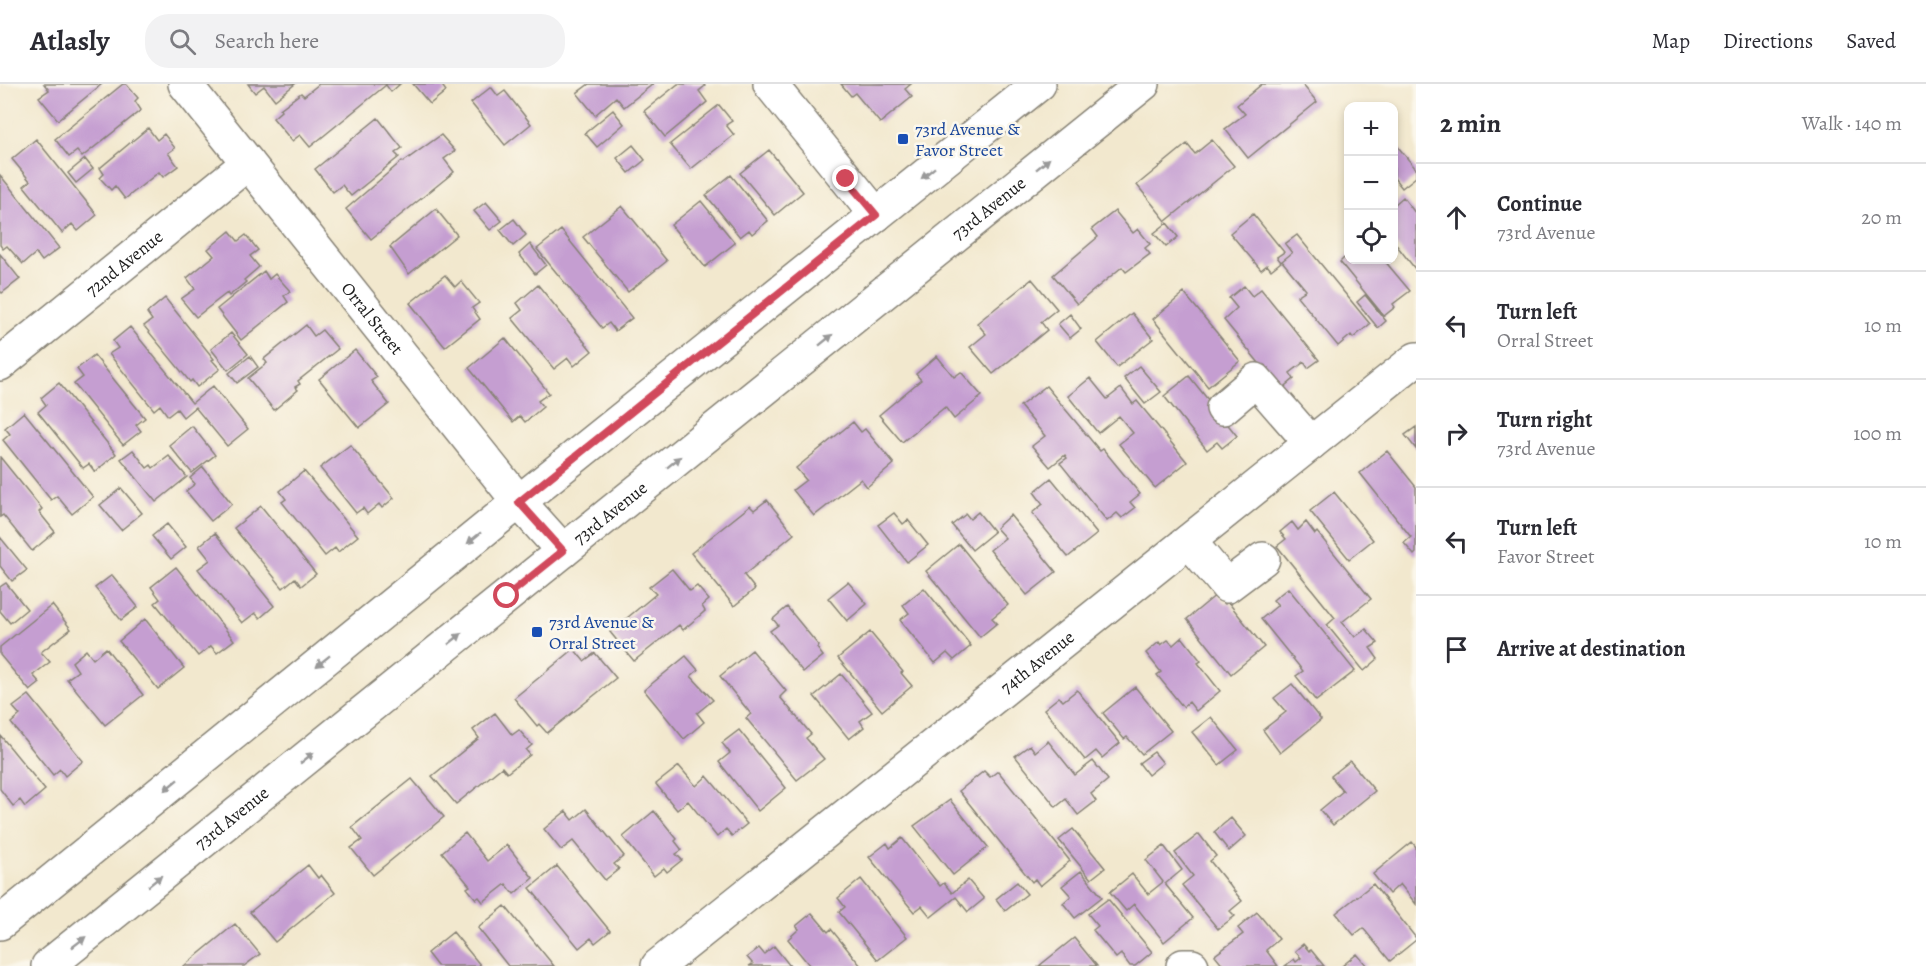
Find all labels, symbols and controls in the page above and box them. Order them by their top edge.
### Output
search box [145,14,565,68]
text: Atlasly [30,22,109,60]
icon: search [166,25,199,58]
text: Search here [214,26,319,56]
text: Map [1652,27,1690,55]
text: Directions [1723,27,1813,55]
text: Saved [1846,27,1896,55]
map controls [1344,102,1398,264]
button: + [1344,102,1398,156]
text: 2 min [1440,106,1501,141]
text: Walk · 140 m [1802,110,1902,137]
place label: 73rd Avenue & Favor Street [915,117,1020,162]
marker: 73rd Avenue & Favor Street [896,132,910,146]
button: − [1344,156,1398,210]
one-way arrow [1035,158,1051,171]
route end [832,165,858,191]
one-way arrow [920,167,936,180]
street label: 73rd Avenue [947,171,1031,245]
text: Continue [1497,189,1582,219]
icon: ahead [1440,201,1473,234]
text: 20 m [1861,204,1902,231]
button: locate [1344,210,1398,264]
text: 73rd Avenue [1497,219,1595,246]
street label: 72nd Avenue [81,225,168,302]
street label: Orral Street [336,277,409,360]
text: Turn left [1497,297,1577,327]
icon: left [1440,309,1473,342]
text: 10 m [1864,312,1902,339]
text: Orral Street [1497,327,1593,354]
one-way arrow [818,333,834,346]
text: Turn right [1497,405,1593,435]
icon: right [1440,417,1473,450]
text: 100 m [1853,420,1902,447]
text: 73rd Avenue [1497,435,1595,462]
one-way arrow [666,456,681,469]
street label: 73rd Avenue [568,476,652,550]
text: Turn left [1497,513,1577,543]
icon: left [1440,525,1473,558]
text: 10 m [1864,528,1902,555]
one-way arrow [466,532,482,545]
text: Favor Street [1497,543,1595,570]
route start [493,582,519,608]
place label: 73rd Avenue & Orral Street [549,610,654,655]
marker: 73rd Avenue & Orral Street [530,625,544,639]
street label: 74th Avenue [995,625,1079,699]
one-way arrow [447,632,463,645]
icon: arrive [1440,633,1473,666]
text: Arrive at destination [1497,634,1686,664]
one-way arrow [315,655,330,667]
one-way arrow [299,752,315,765]
one-way arrow [163,778,179,791]
street label: 73rd Avenue [190,781,274,855]
one-way arrow [148,875,163,887]
one-way arrow [71,935,87,948]

